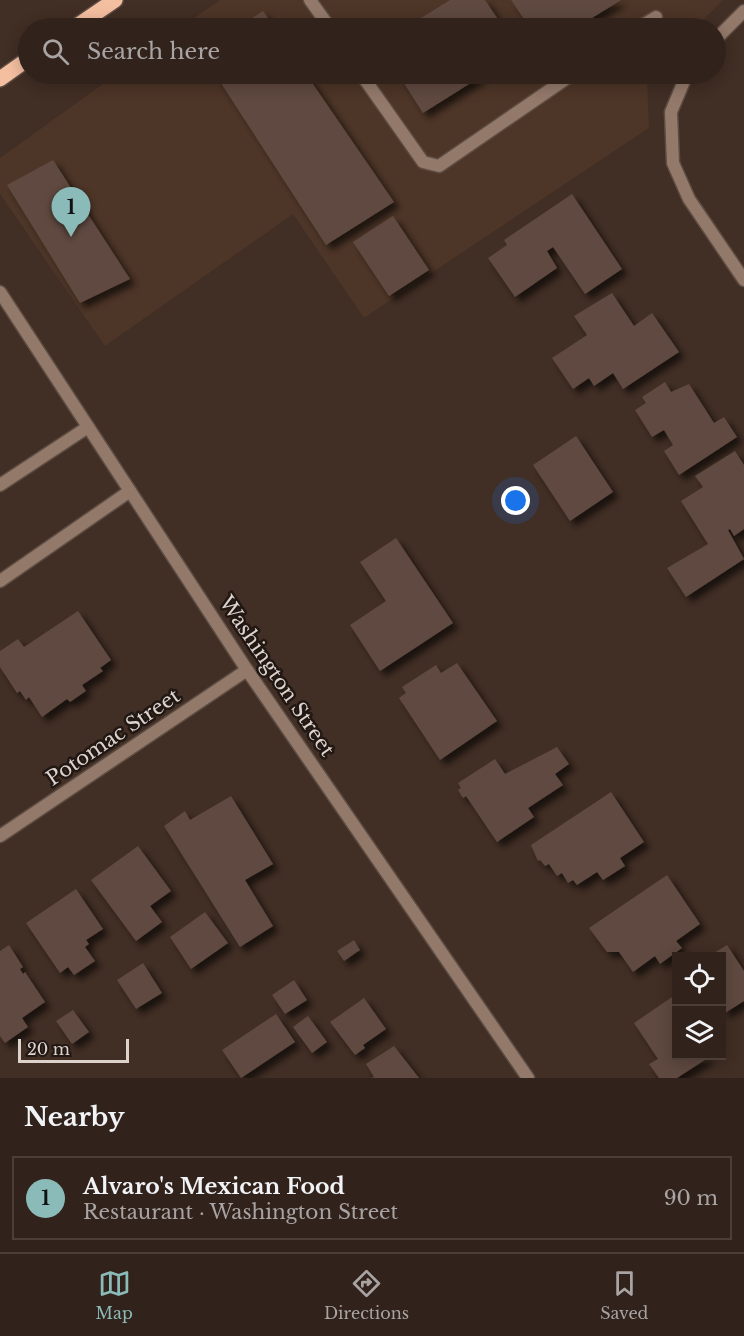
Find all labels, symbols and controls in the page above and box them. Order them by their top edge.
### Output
search box [18,18,726,84]
icon: search [39,35,72,68]
text: Search here [87,38,220,65]
pin: 1 [52,188,90,237]
your location [501,486,530,515]
street label: Washington Street [214,590,340,761]
street label: Potomac Street [42,683,185,791]
map controls [672,952,726,1060]
button: locate [672,952,726,1006]
button: layers [672,1006,726,1060]
scale bar [18,1036,129,1064]
text: 20 m [27,1039,70,1059]
text: Nearby [24,1101,125,1133]
text: Alvaro's Mexican Food [83,1173,345,1200]
text: 1 [41,1186,50,1210]
text: 90 m [664,1186,718,1210]
text: Restaurant · Washington Street [83,1200,398,1224]
tab: Map [96,1267,133,1323]
tab: Directions [324,1267,409,1323]
tab: Saved [600,1267,648,1323]

